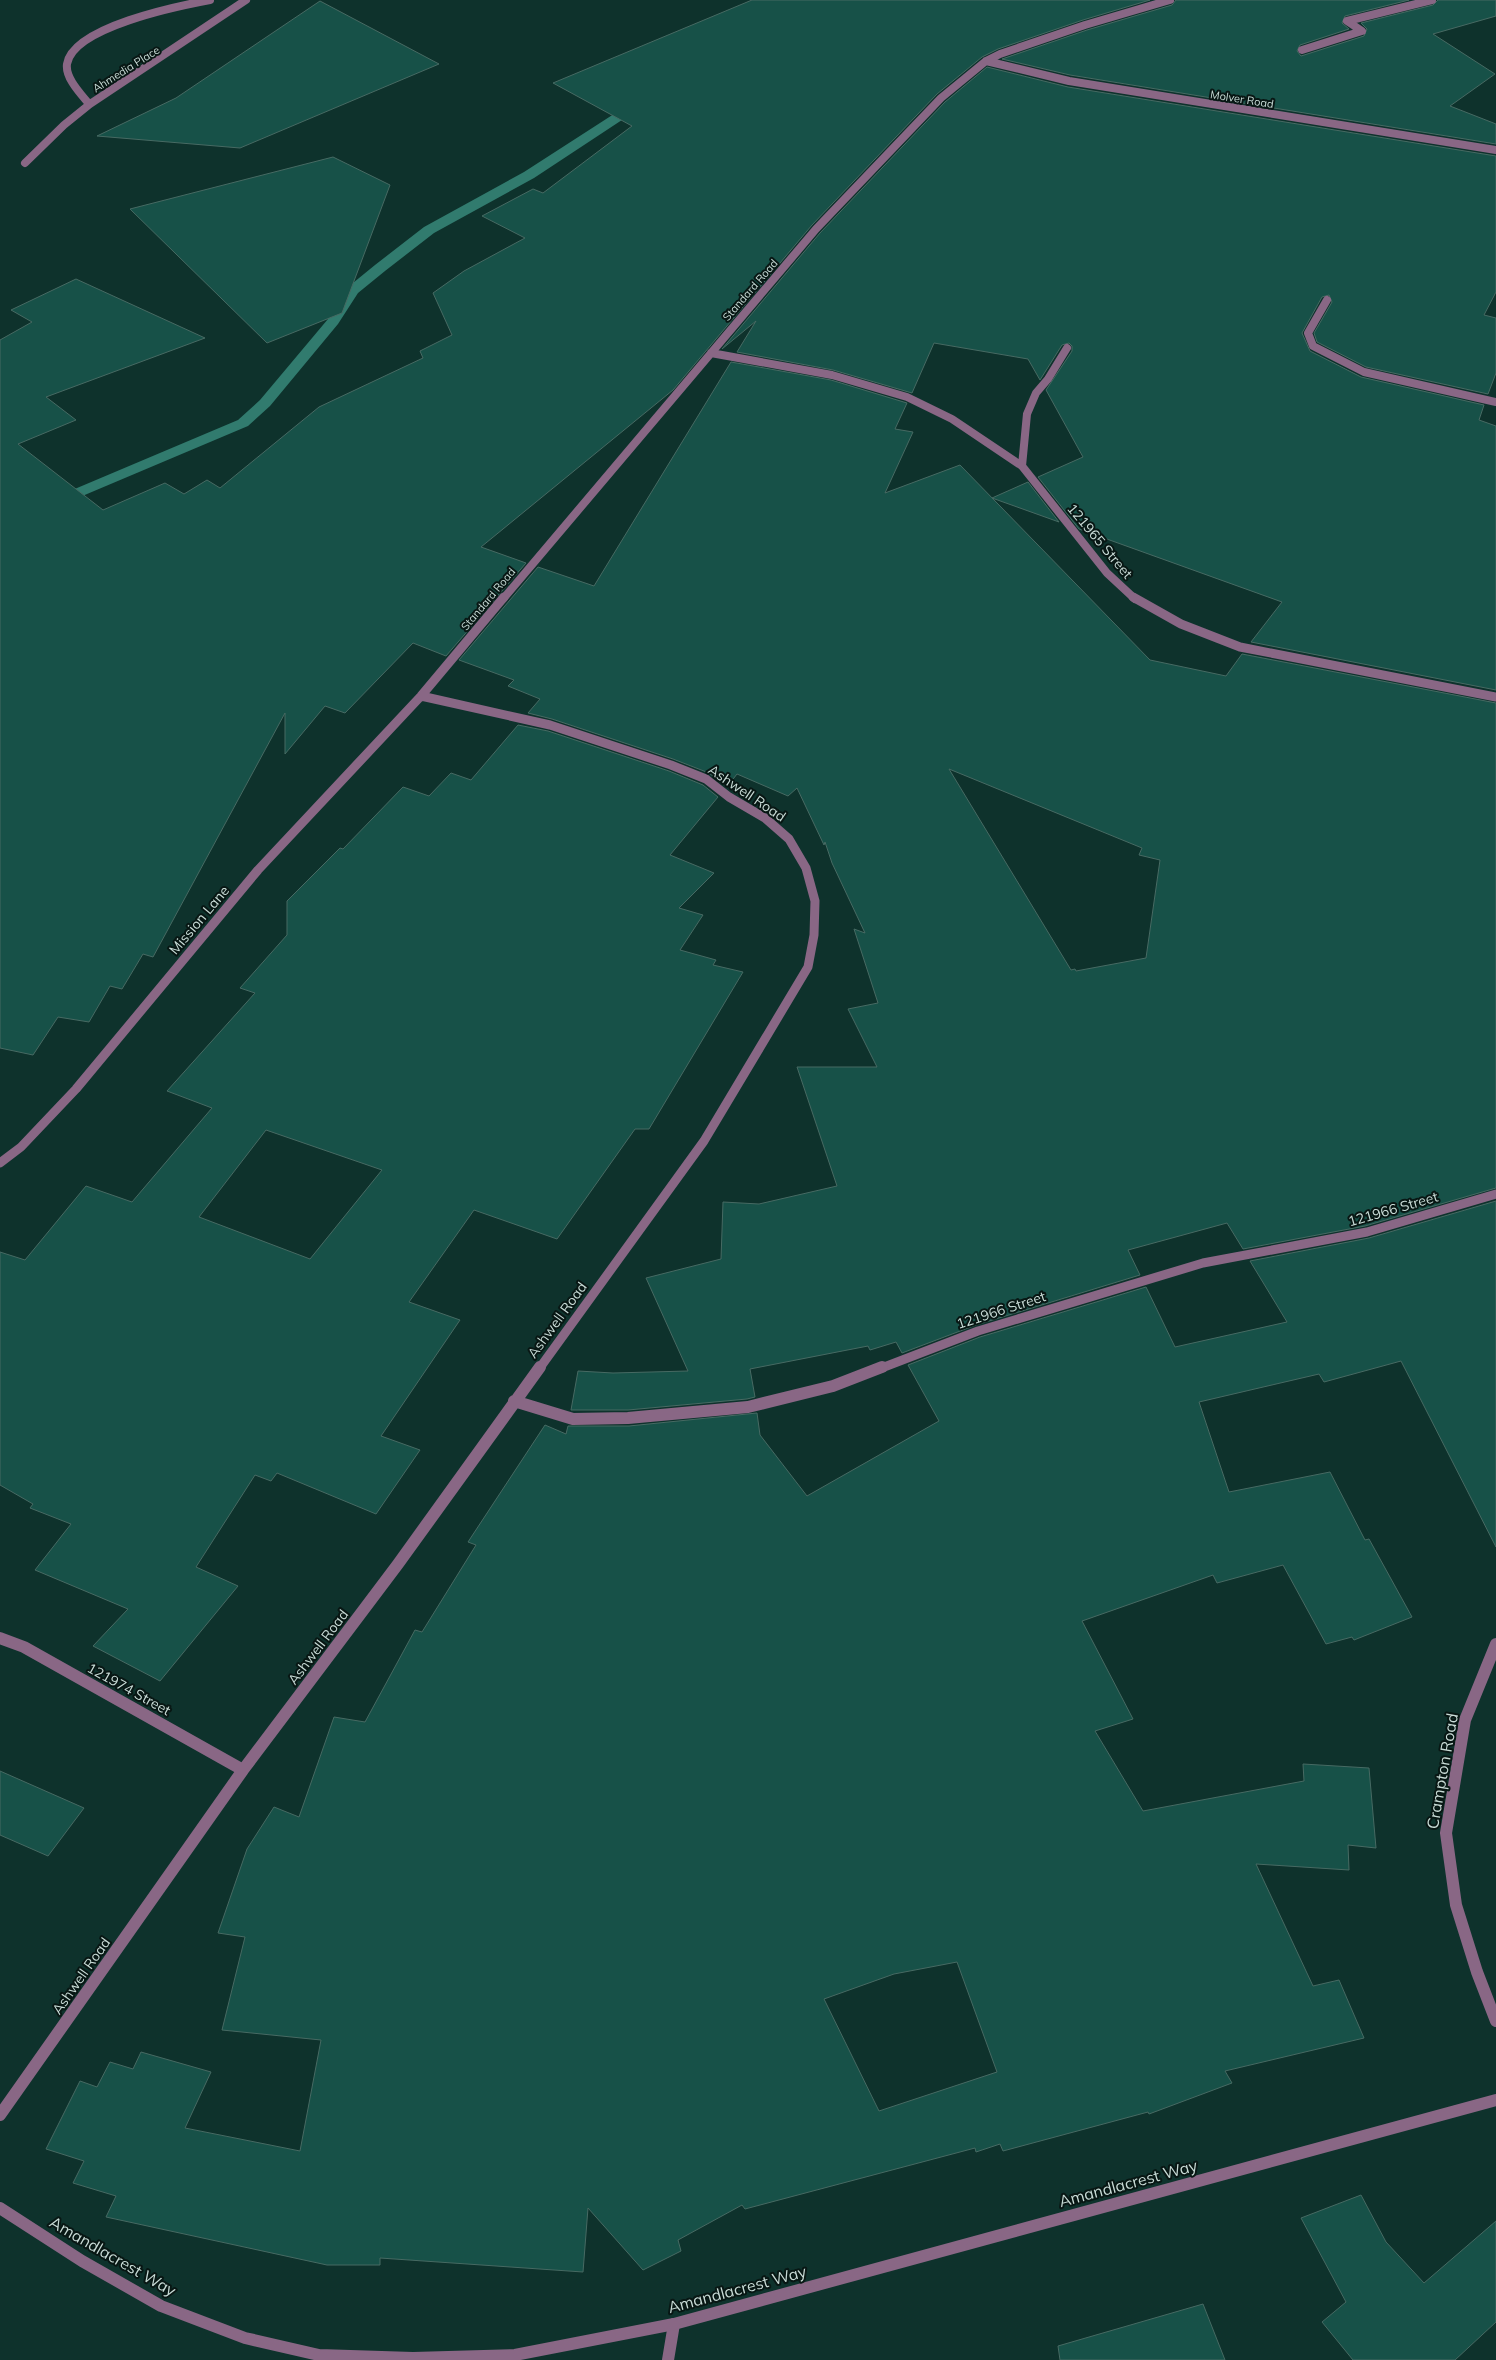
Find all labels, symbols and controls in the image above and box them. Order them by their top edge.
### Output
street label: Ahmedia Place [90,43,162,95]
street label: Molver Road [1209,87,1275,111]
street label: Standard Road [719,256,781,324]
street label: 121965 Street [1063,500,1137,582]
street label: Standard Road [458,565,518,633]
street label: Ashwell Road [705,760,789,826]
street label: Mission Lane [165,882,233,958]
street label: 121966 Street [1346,1188,1440,1230]
street label: Ashwell Road [523,1278,591,1362]
street label: 121966 Street [954,1287,1048,1333]
street label: Ashwell Road [284,1606,352,1688]
street label: 121974 Street [84,1659,174,1719]
street label: Crampton Road [1422,1712,1462,1830]
street label: Ashwell Road [48,1934,114,2018]
street label: Amandlacrest Way [1057,2155,1200,2211]
street label: Amandlacrest Way [46,2212,180,2301]
street label: Amandlacrest Way [666,2261,809,2317]

